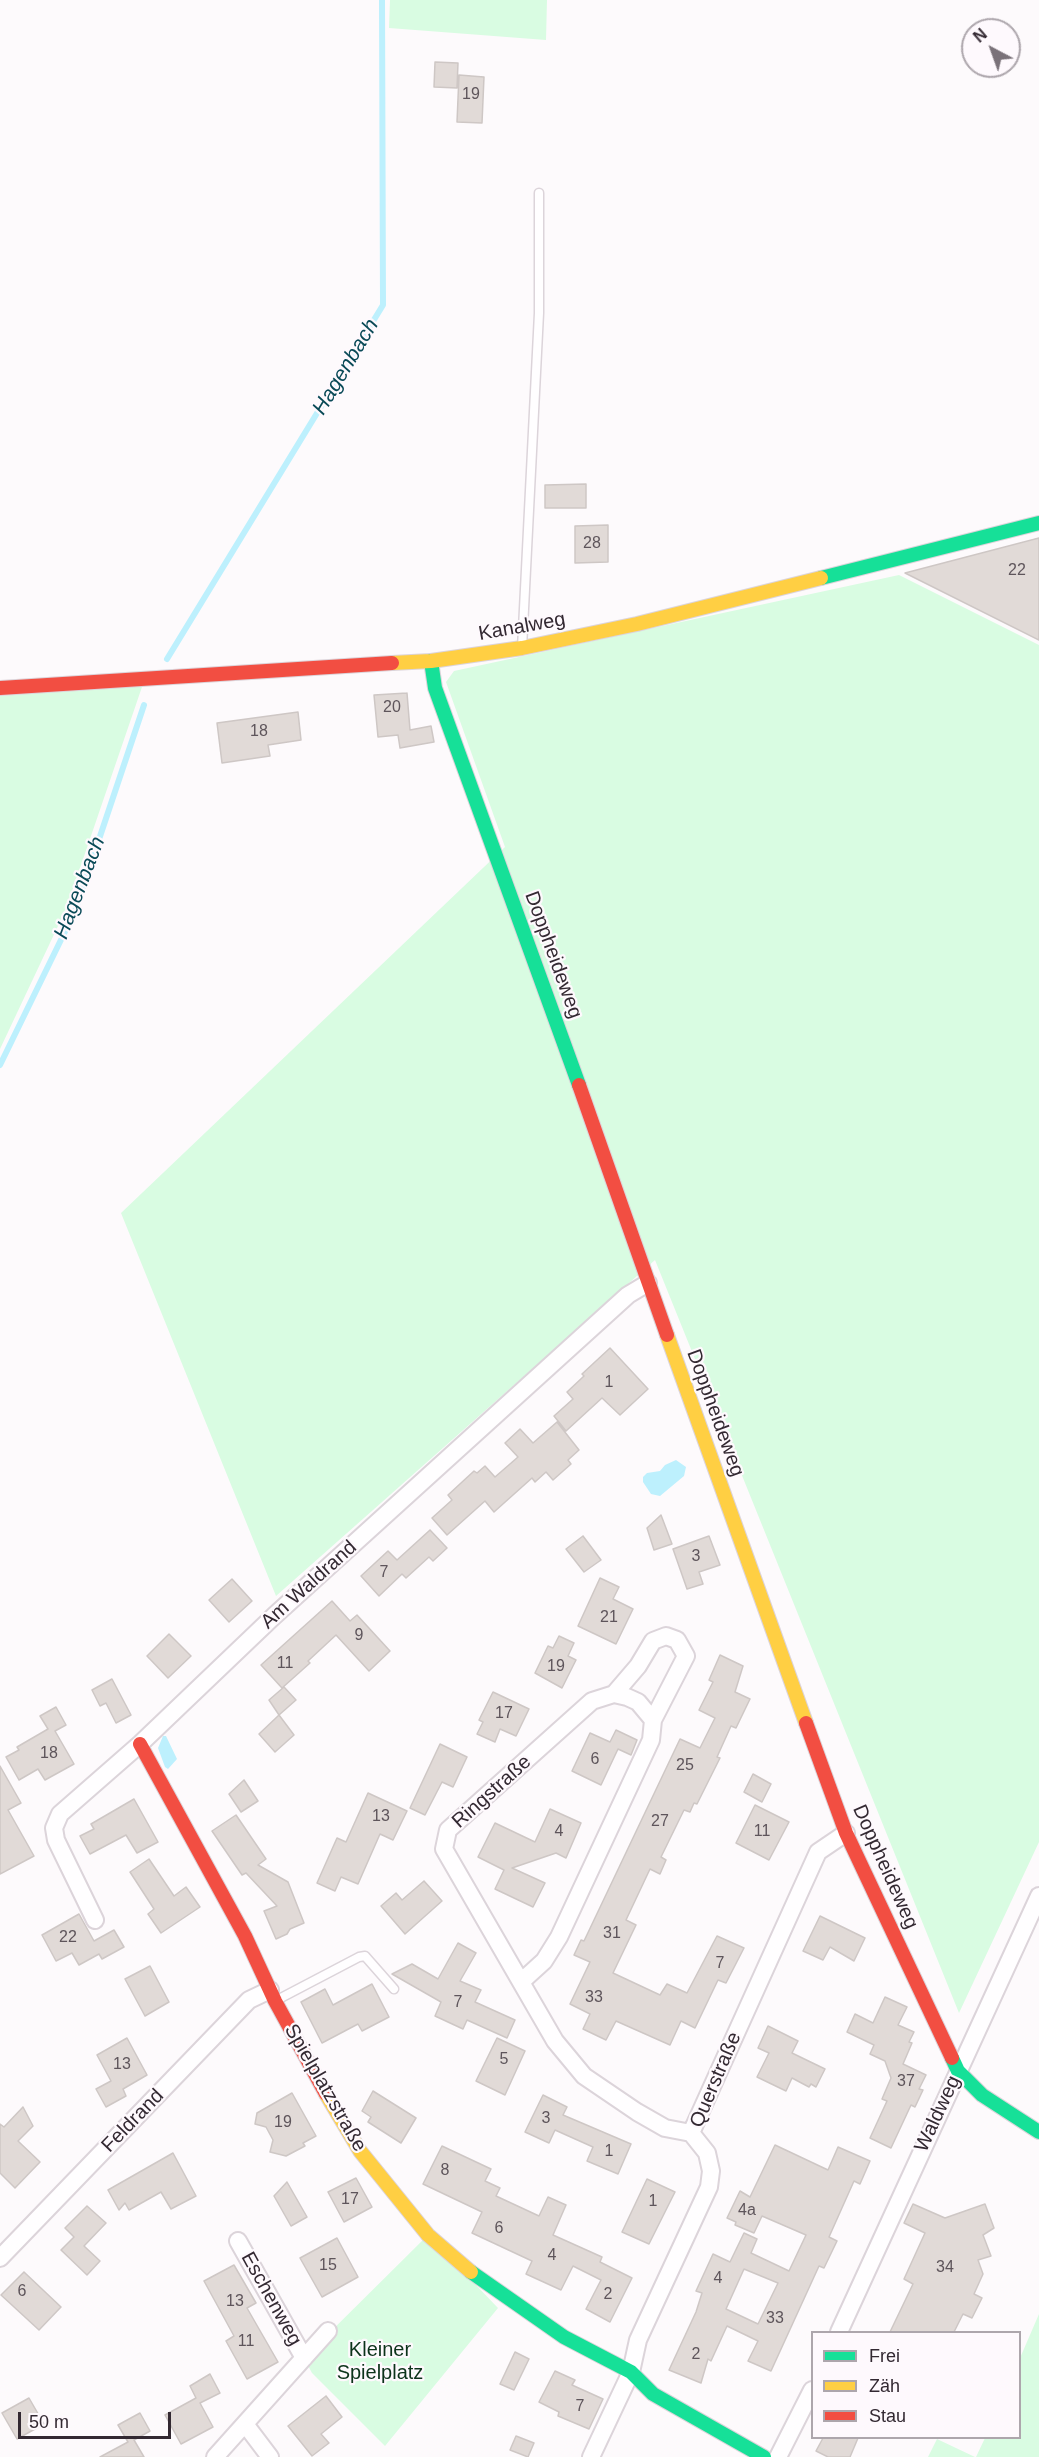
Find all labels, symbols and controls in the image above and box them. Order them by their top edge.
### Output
north arrow [961,18,1021,78]
text: N [970,25,990,46]
house number: 19 [462,85,480,105]
water label: Hagenbach [308,314,384,420]
house number: 28 [583,534,601,554]
house number: 22 [1008,561,1026,581]
street label: Kanalweg [477,608,567,646]
house number: 20 [383,698,401,718]
house number: 18 [250,722,268,742]
water label: Hagenbach [49,833,111,943]
street label: Doppheideweg [519,888,587,1022]
street label: Doppheideweg [681,1346,749,1480]
house number: 1 [605,1373,613,1393]
street label: Am Waldrand [256,1536,362,1634]
house number: 3 [692,1547,700,1567]
house number: 7 [380,1563,388,1583]
house number: 21 [600,1608,618,1628]
house number: 9 [355,1626,363,1646]
house number: 11 [277,1654,293,1674]
house number: 19 [547,1657,565,1677]
house number: 17 [495,1704,513,1724]
house number: 18 [40,1744,58,1764]
street label: Ringstraße [448,1750,536,1834]
house number: 6 [591,1750,599,1770]
house number: 25 [676,1756,694,1776]
street label: Doppheideweg [847,1801,923,1933]
house number: 13 [372,1807,390,1827]
house number: 27 [651,1812,669,1832]
house number: 4 [555,1822,563,1842]
house number: 11 [754,1822,770,1842]
house number: 31 [603,1924,621,1944]
house number: 22 [59,1928,77,1948]
house number: 7 [716,1954,724,1974]
house number: 33 [585,1988,603,2008]
house number: 7 [454,1993,462,2013]
street label: Spielplatzstraße [279,2020,371,2156]
street label: Querstraße [685,2029,747,2131]
house number: 5 [500,2050,508,2070]
house number: 13 [113,2055,131,2075]
house number: 37 [897,2072,915,2092]
street label: Waldweg [910,2072,966,2156]
street label: Feldrand [97,2084,169,2158]
house number: 3 [542,2109,550,2129]
house number: 19 [274,2113,292,2133]
house number: 1 [605,2142,613,2162]
house number: 8 [441,2161,449,2181]
house number: 17 [341,2190,359,2210]
house number: 1 [649,2192,657,2212]
house number: 4a [738,2201,756,2221]
house number: 6 [495,2219,503,2239]
house number: 4 [548,2246,556,2266]
street label: Eschenweg [235,2248,307,2350]
house number: 15 [319,2256,337,2276]
house number: 34 [936,2258,954,2278]
house number: 4 [714,2269,722,2289]
house number: 6 [18,2282,26,2302]
house number: 2 [604,2285,612,2305]
house number: 13 [226,2292,244,2312]
house number: 33 [766,2309,784,2329]
legend [811,2331,1021,2439]
house number: 11 [238,2332,254,2352]
park label: Kleiner Spielplatz [337,2338,423,2385]
house number: 2 [692,2345,700,2365]
text: Frei [869,2346,900,2366]
text: Zäh [869,2376,900,2396]
house number: 7 [576,2397,584,2417]
scale bar [21,2400,174,2438]
text: Stau [869,2406,906,2426]
text: 50 m [29,2412,69,2432]

